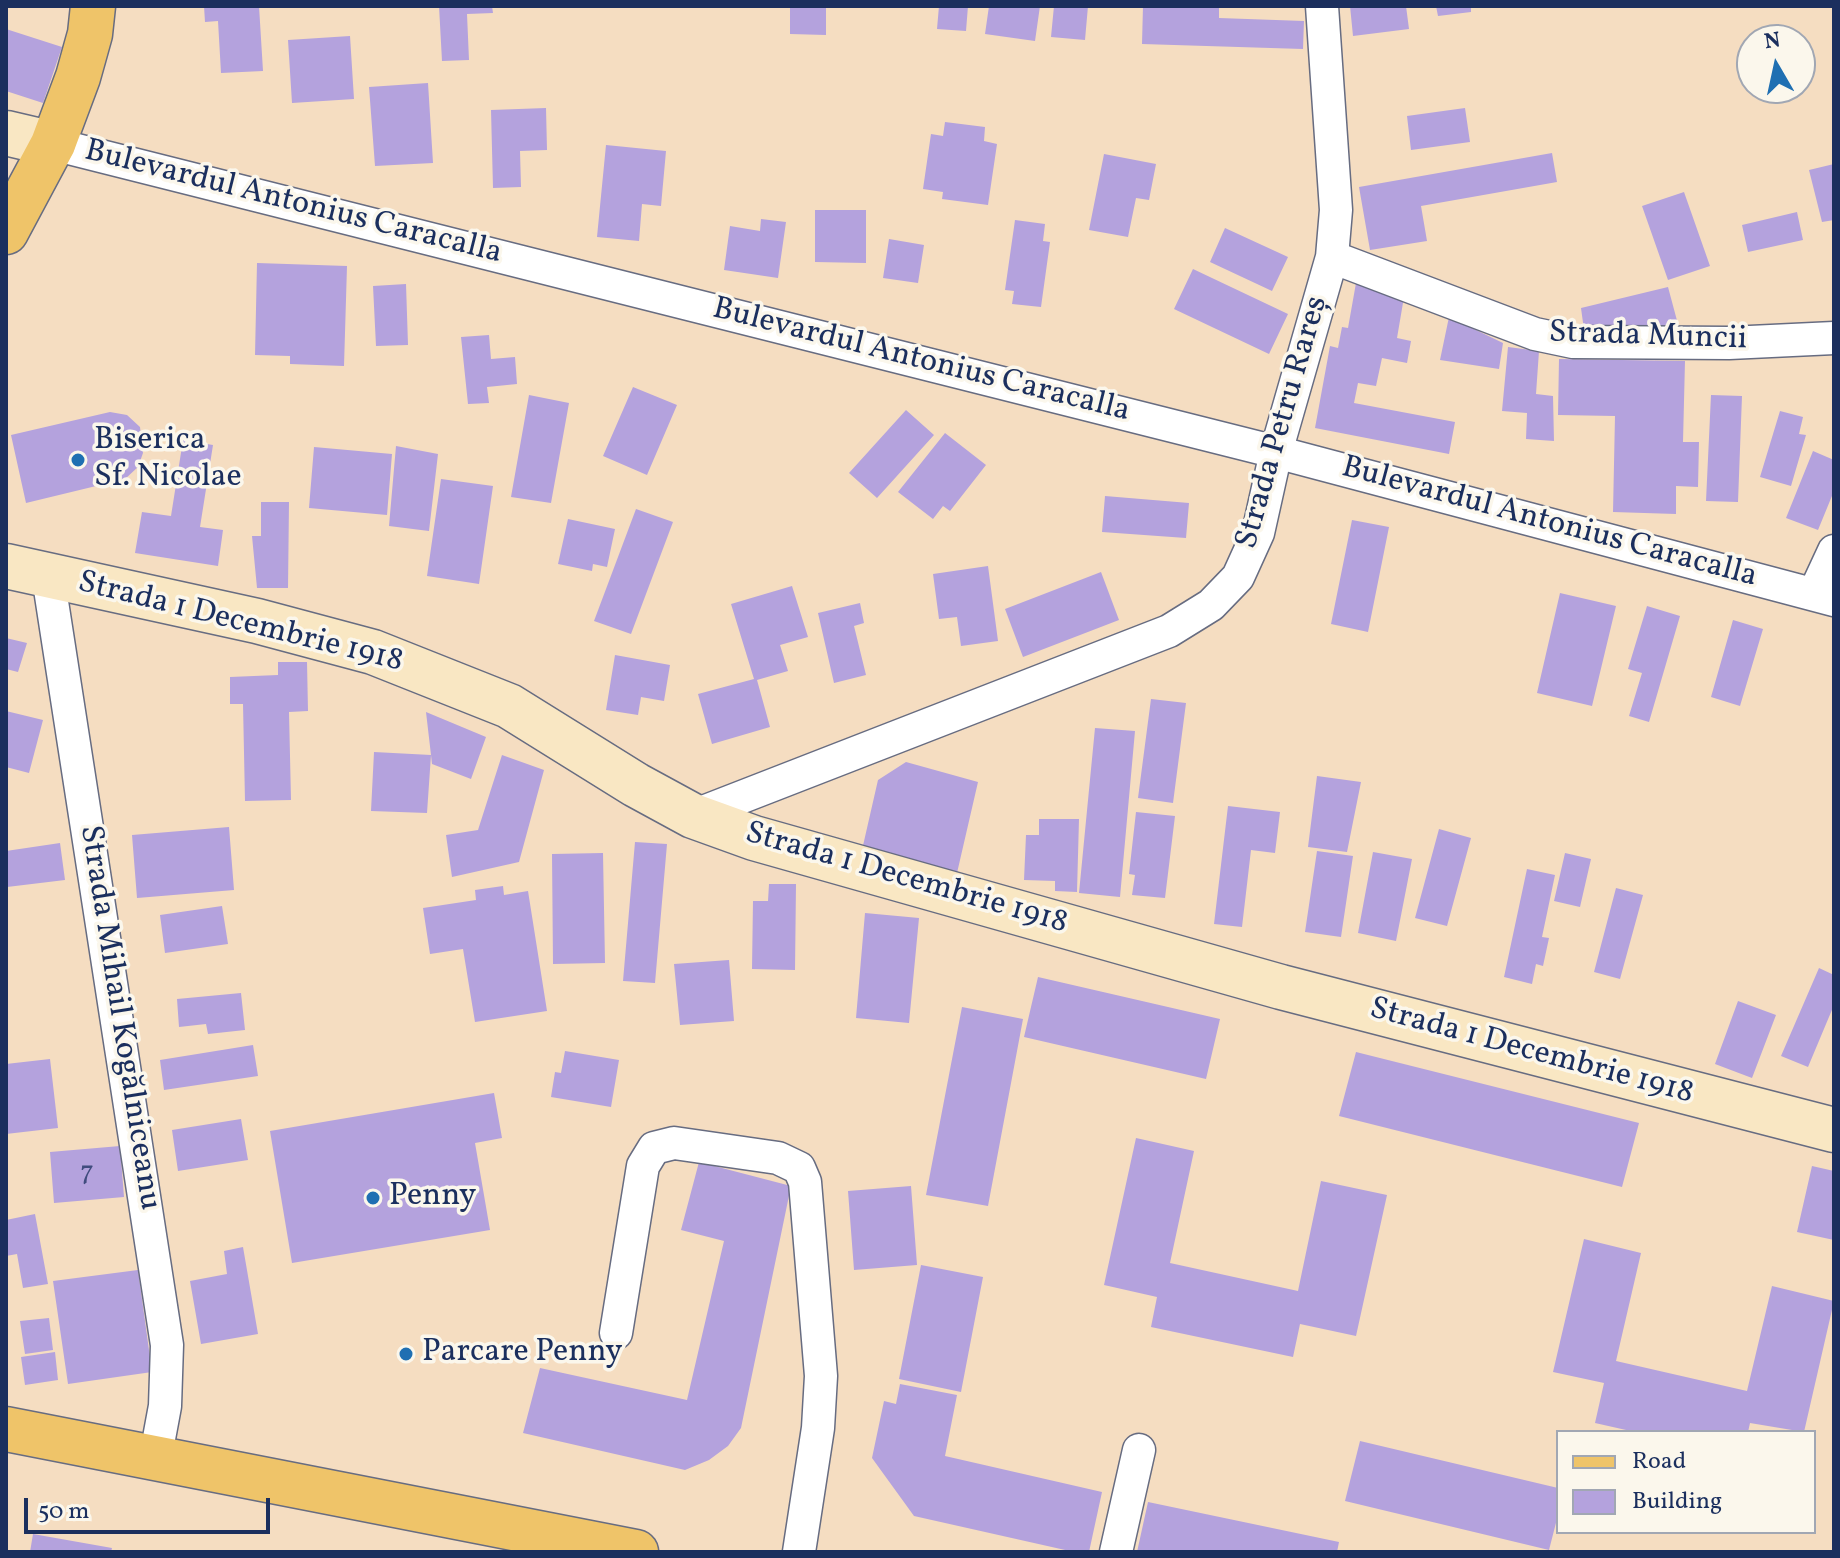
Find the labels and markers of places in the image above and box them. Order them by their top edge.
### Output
place label: Biserica Sf. Nicolae [94,423,242,498]
marker: Biserica Sf. Nicolae [69,451,87,469]
place label: Penny [389,1179,476,1217]
marker: Penny [364,1189,382,1207]
place label: Parcare Penny [422,1335,623,1373]
marker: Parcare Penny [397,1345,415,1363]

